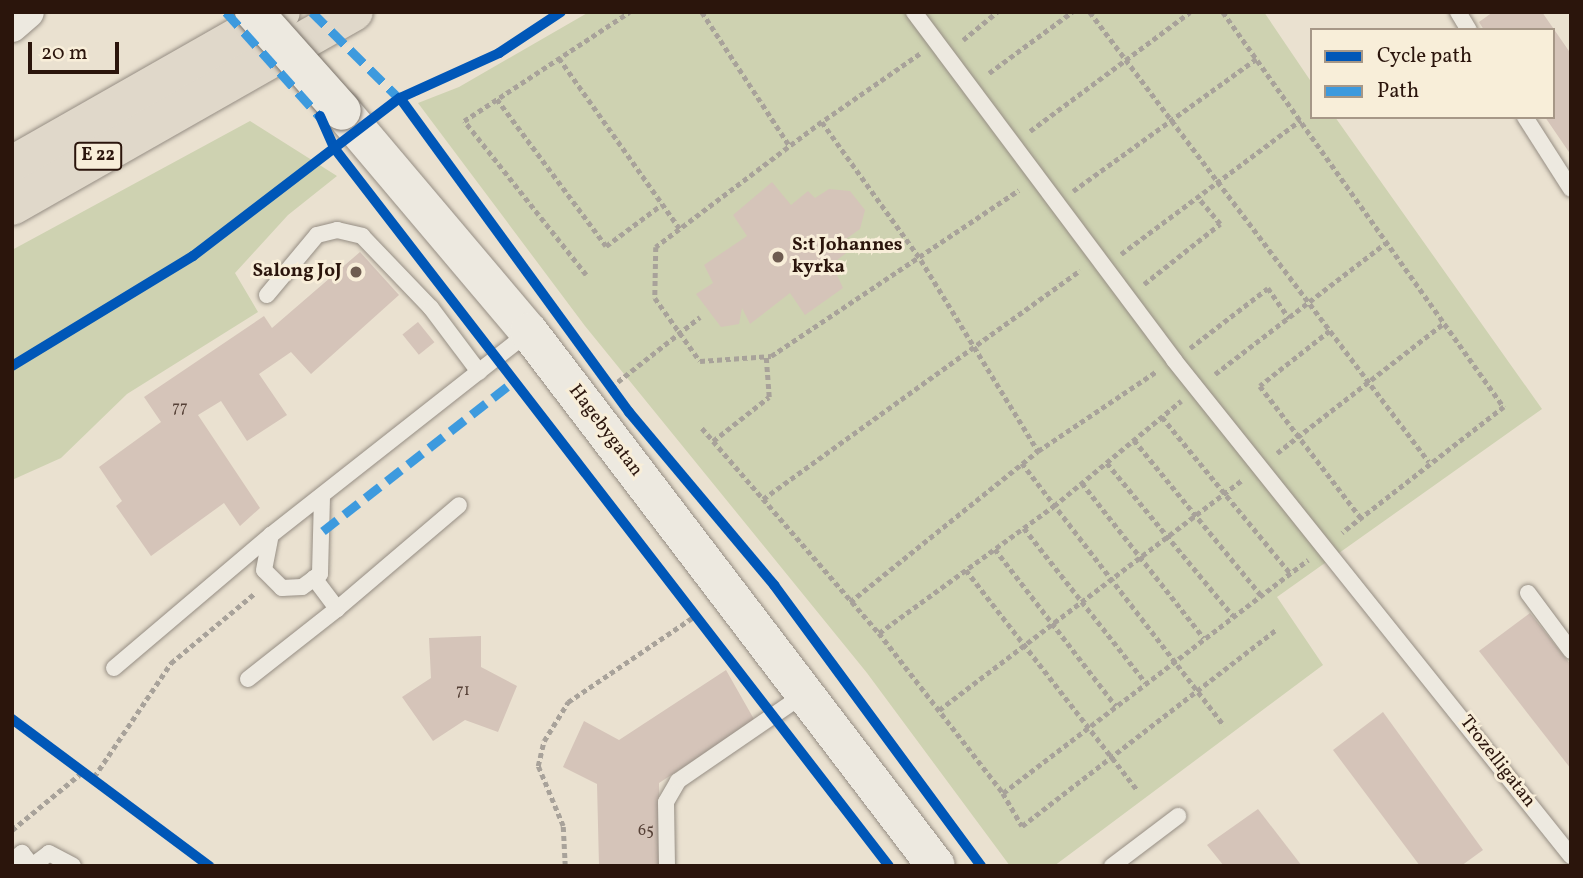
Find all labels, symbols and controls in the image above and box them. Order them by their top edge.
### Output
scale bar [32,28,122,72]
legend [1310,28,1555,119]
text: 20 m [41,39,87,68]
text: Cycle path [1377,42,1472,71]
text: Path [1377,77,1419,106]
road number: E 22 [74,141,122,170]
place label: S:t Johannes kyrka [792,235,903,279]
marker: S:t Johannes kyrka [770,249,786,265]
place label: Salong JoJ [252,261,342,283]
marker: Salong JoJ [348,264,364,280]
street label: Hagebygatan [563,380,647,482]
house number: 77 [172,398,188,418]
house number: 71 [456,681,470,701]
street label: Trozelligatan [1454,711,1540,813]
house number: 65 [638,821,654,841]

